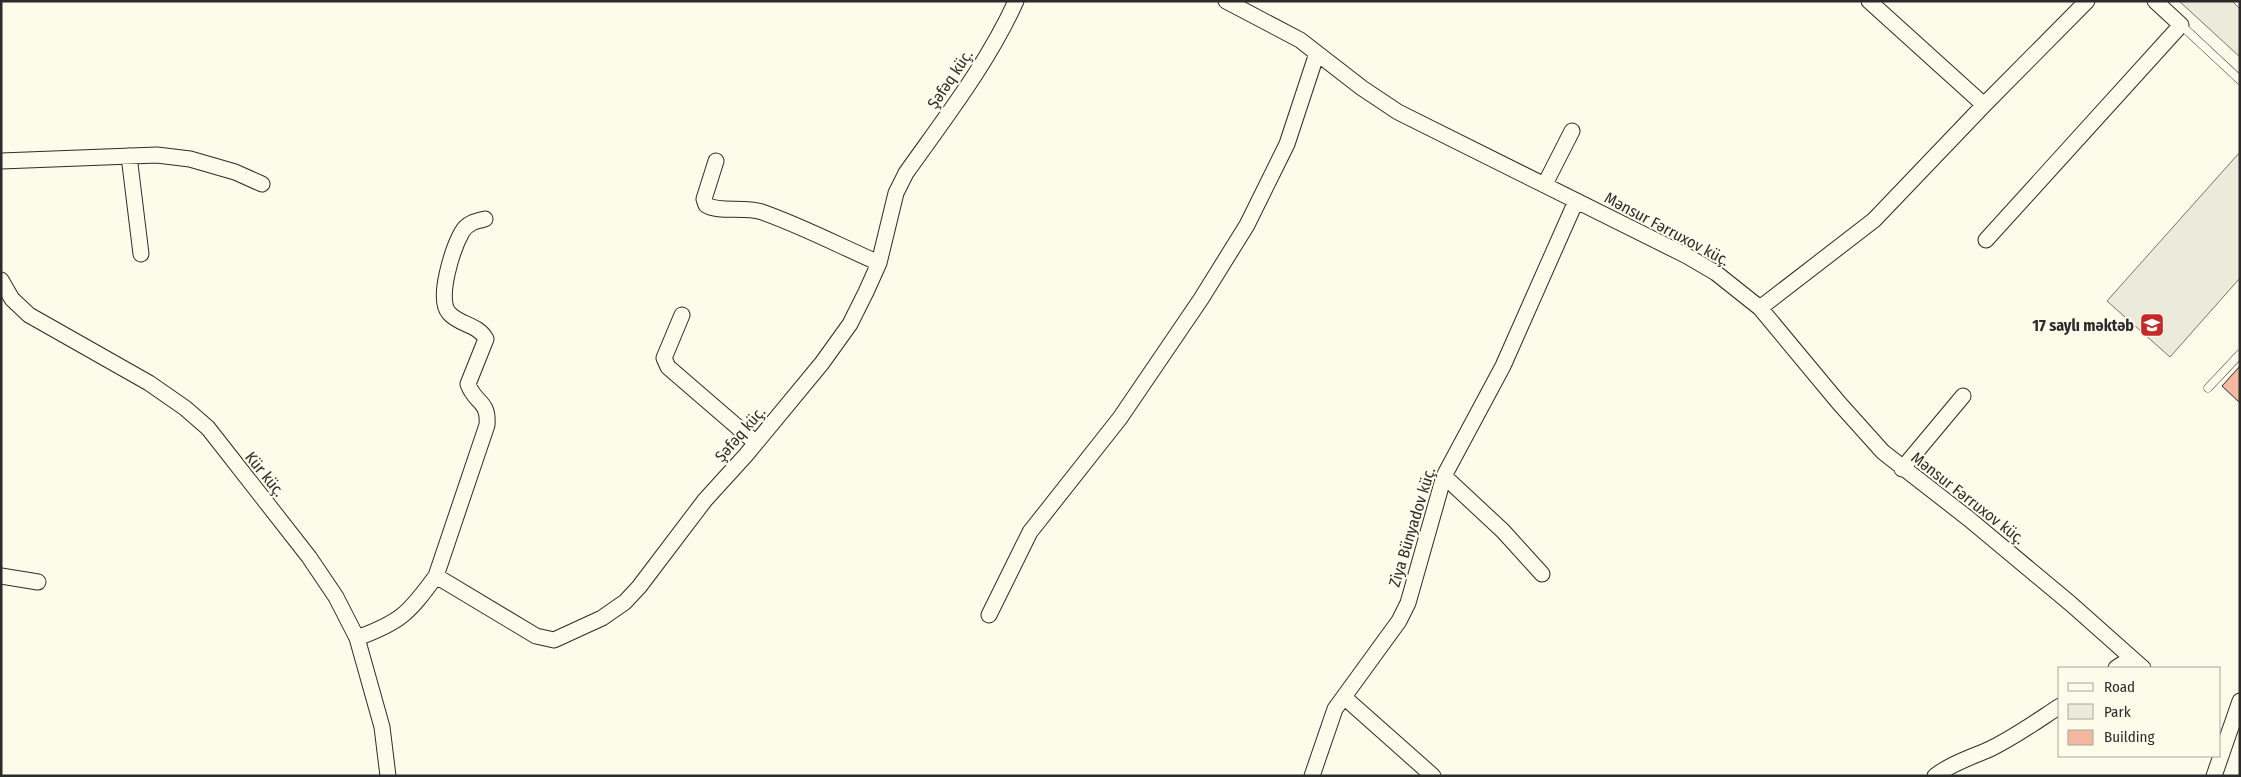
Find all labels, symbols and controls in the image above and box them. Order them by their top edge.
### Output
street label: Şəfəq küç. [923,46,977,112]
street label: Mənsur Fərruxov küç. [1601,188,1733,270]
school or university icon: 17 saylı məktəb [2139,312,2165,338]
place label: 17 saylı məktəb [2032,316,2134,335]
street label: Şəfəq küç. [711,402,769,466]
street label: Kür küç. [241,448,289,500]
street label: Mənsur Fərruxov küç. [1908,448,2028,548]
street label: Ziya Bünyadov küç. [1385,465,1439,589]
legend [2058,667,2221,757]
text: Road [2104,678,2135,696]
text: Park [2104,703,2131,721]
text: Building [2104,728,2155,746]

